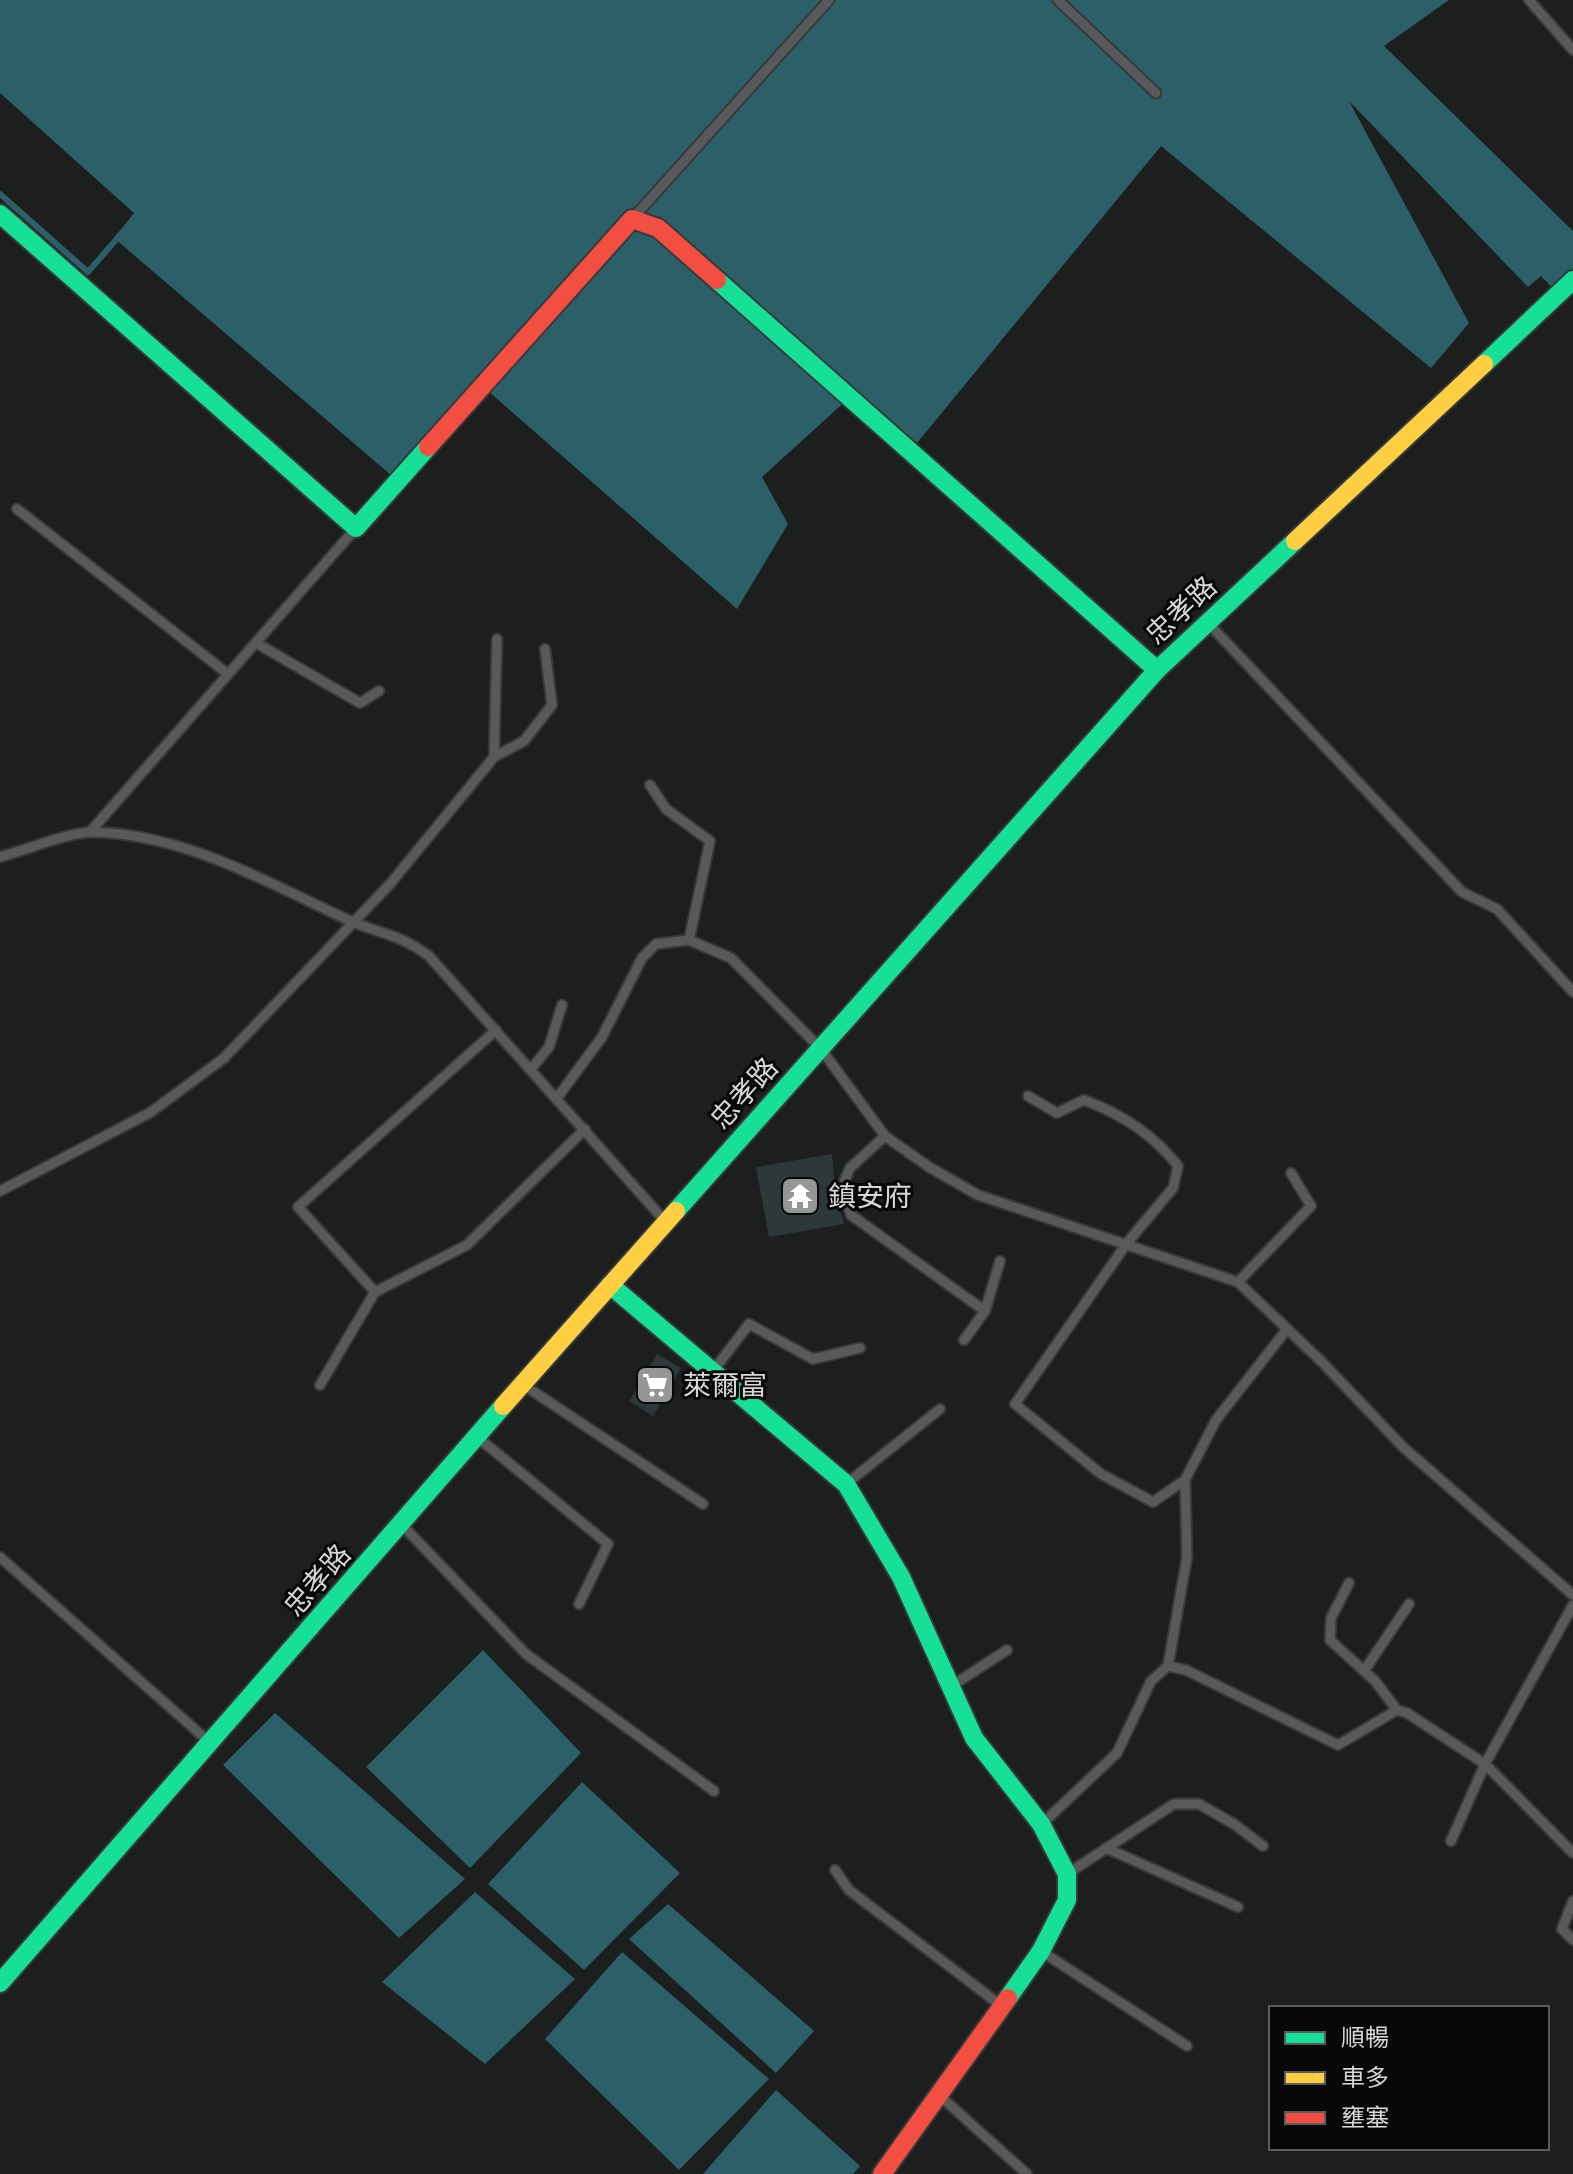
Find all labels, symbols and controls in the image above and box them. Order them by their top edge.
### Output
street label: 忠孝路 [1139,570,1223,651]
street label: 忠孝路 [704,1051,785,1136]
temple icon: 鎮安府 [779,1175,821,1217]
place label: 鎮安府 [828,1180,912,1213]
supermarket icon: 萊爾富 [634,1364,676,1406]
place label: 萊爾富 [683,1369,767,1402]
street label: 忠孝路 [277,1538,357,1623]
legend [1269,2006,1549,2150]
text: 順暢 [1341,2024,1389,2052]
text: 車多 [1341,2064,1389,2092]
text: 壅塞 [1341,2104,1389,2132]

